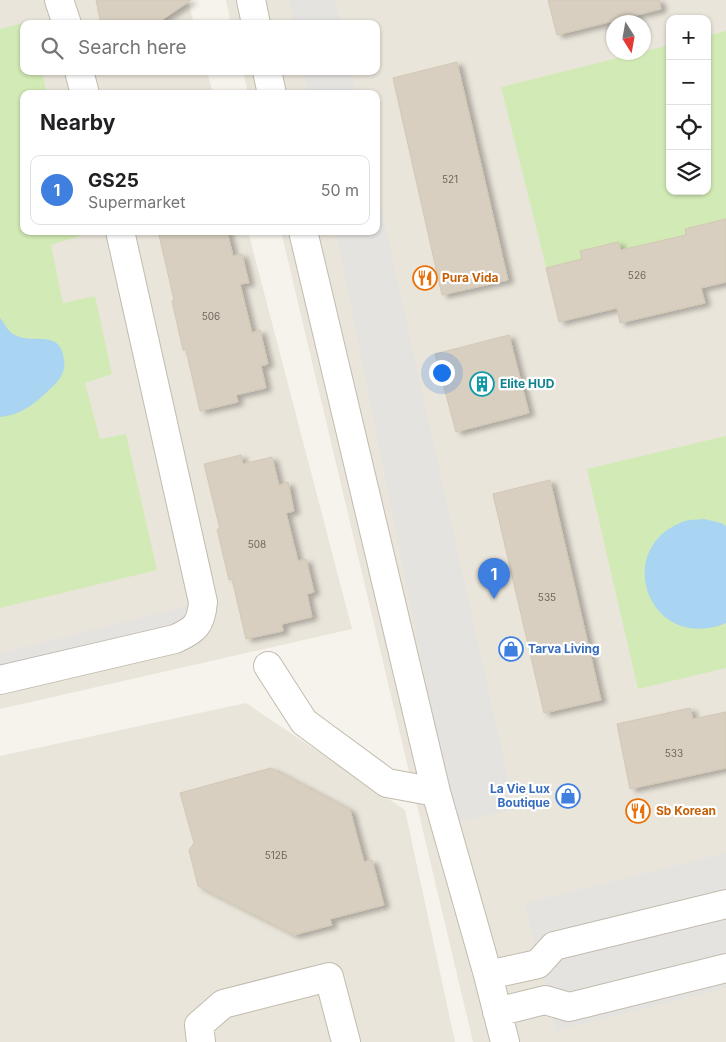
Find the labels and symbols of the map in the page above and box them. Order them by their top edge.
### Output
north arrow [606,15,651,60]
house number: 521 [442,173,458,185]
restaurant icon: Pura Vida [412,265,438,291]
house number: 526 [628,269,646,281]
place label: Pura Vida [442,270,499,285]
house number: 506 [202,310,220,322]
your location [429,360,455,386]
building icon: Elite HUD [469,371,495,397]
place label: Elite HUD [500,376,555,391]
house number: 508 [248,538,266,550]
pin: 1 [478,558,510,599]
house number: 535 [538,591,556,603]
shop icon: Tarva Living [498,636,524,662]
place label: Tarva Living [528,641,600,656]
house number: 533 [665,747,683,759]
place label: La Vie Lux Boutique [490,781,550,810]
shop icon: La Vie Lux Boutique [555,783,581,809]
restaurant icon: Sb Korean [625,798,651,824]
place label: Sb Korean [656,803,716,818]
house number: 512Б [265,849,287,861]

